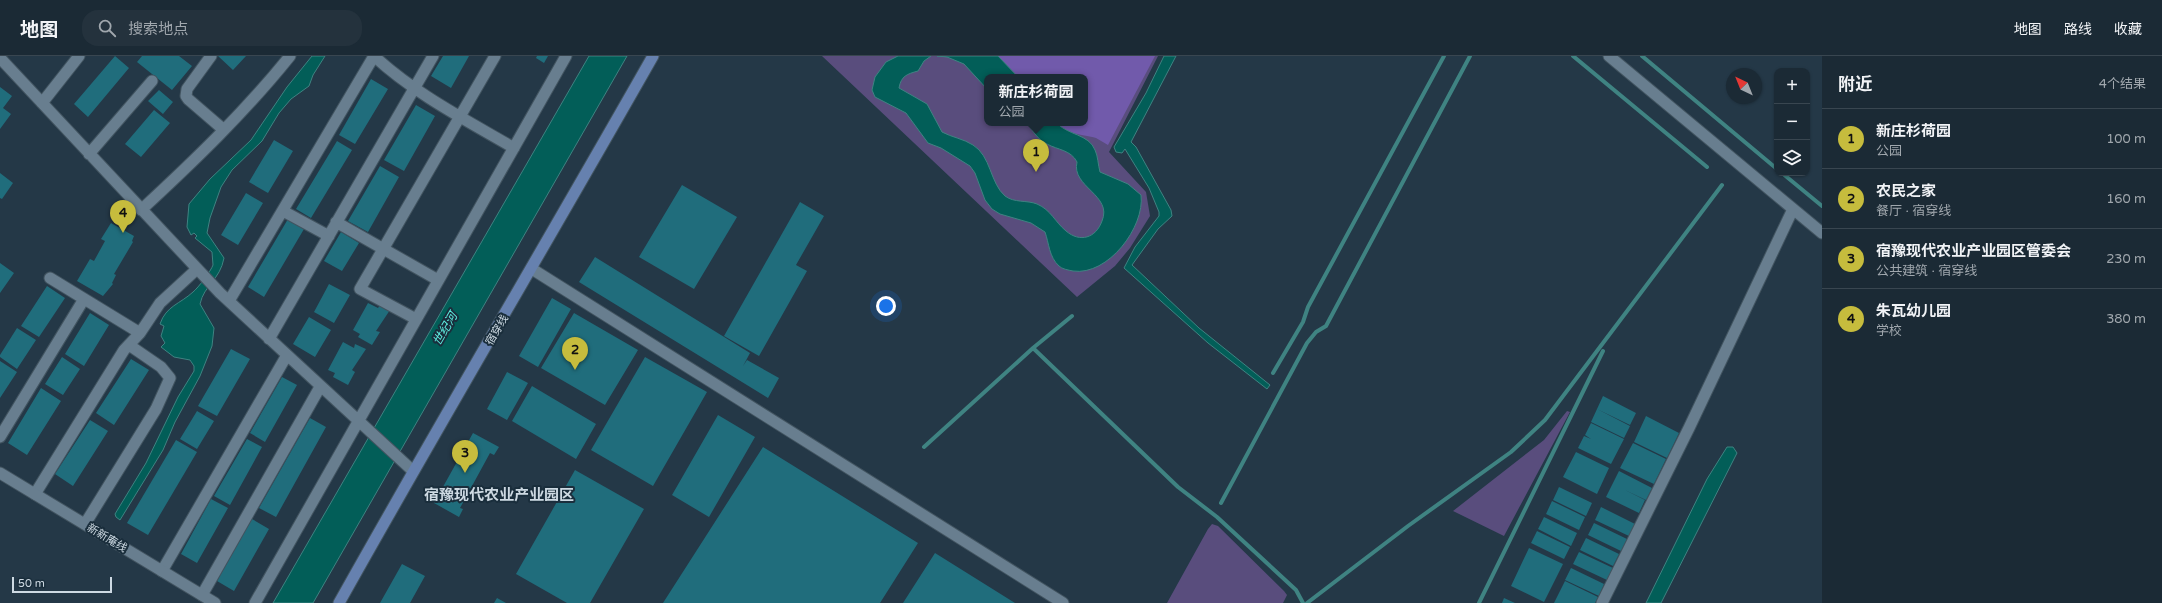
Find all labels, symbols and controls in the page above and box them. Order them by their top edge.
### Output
search box [82,10,362,46]
icon: search [96,17,118,39]
text: 地图 [20,19,58,41]
text: 搜索地点 [128,20,188,38]
text: 地图 [2014,21,2042,38]
text: 路线 [2064,21,2092,38]
text: 收藏 [2114,21,2142,38]
north arrow [1726,68,1762,104]
map controls [1774,68,1810,176]
button: + [1774,68,1810,104]
popup [984,74,1088,126]
text: 附近 [1838,74,1872,95]
text: 4个结果 [2099,76,2146,92]
text: 新庄杉荷园 [998,83,1074,101]
text: 公园 [998,104,1025,120]
button: − [1774,104,1810,140]
text: 新庄杉荷园 [1876,122,1951,140]
text: 1 [1847,131,1855,147]
text: 100 m [2106,131,2146,147]
pin: 1 [1023,139,1049,172]
button: layers [1774,140,1810,176]
text: 公园 [1876,143,1902,159]
text: 农民之家 [1876,182,1936,200]
text: 2 [1847,191,1855,207]
text: 160 m [2106,191,2146,207]
pin: 4 [110,200,136,233]
text: 餐厅 · 宿穿线 [1876,203,1951,219]
text: 宿豫现代农业产业园区管委会 [1876,242,2071,260]
text: 3 [1847,251,1855,267]
text: 230 m [2106,251,2146,267]
text: 公共建筑 · 宿穿线 [1876,263,1977,279]
your location [876,296,896,316]
text: 朱瓦幼儿园 [1876,302,1951,320]
water label: 世纪河 [430,308,461,348]
text: 4 [1847,311,1855,327]
text: 380 m [2106,311,2146,327]
street label: 宿穿线 [483,313,511,347]
text: 学校 [1876,323,1902,339]
pin: 2 [562,337,588,370]
pin: 3 [452,440,478,473]
district label: 宿豫现代农业产业园区 [424,486,574,504]
street label: 新新庵线 [85,521,129,555]
scale bar [12,575,112,594]
text: 50 m [18,577,45,590]

